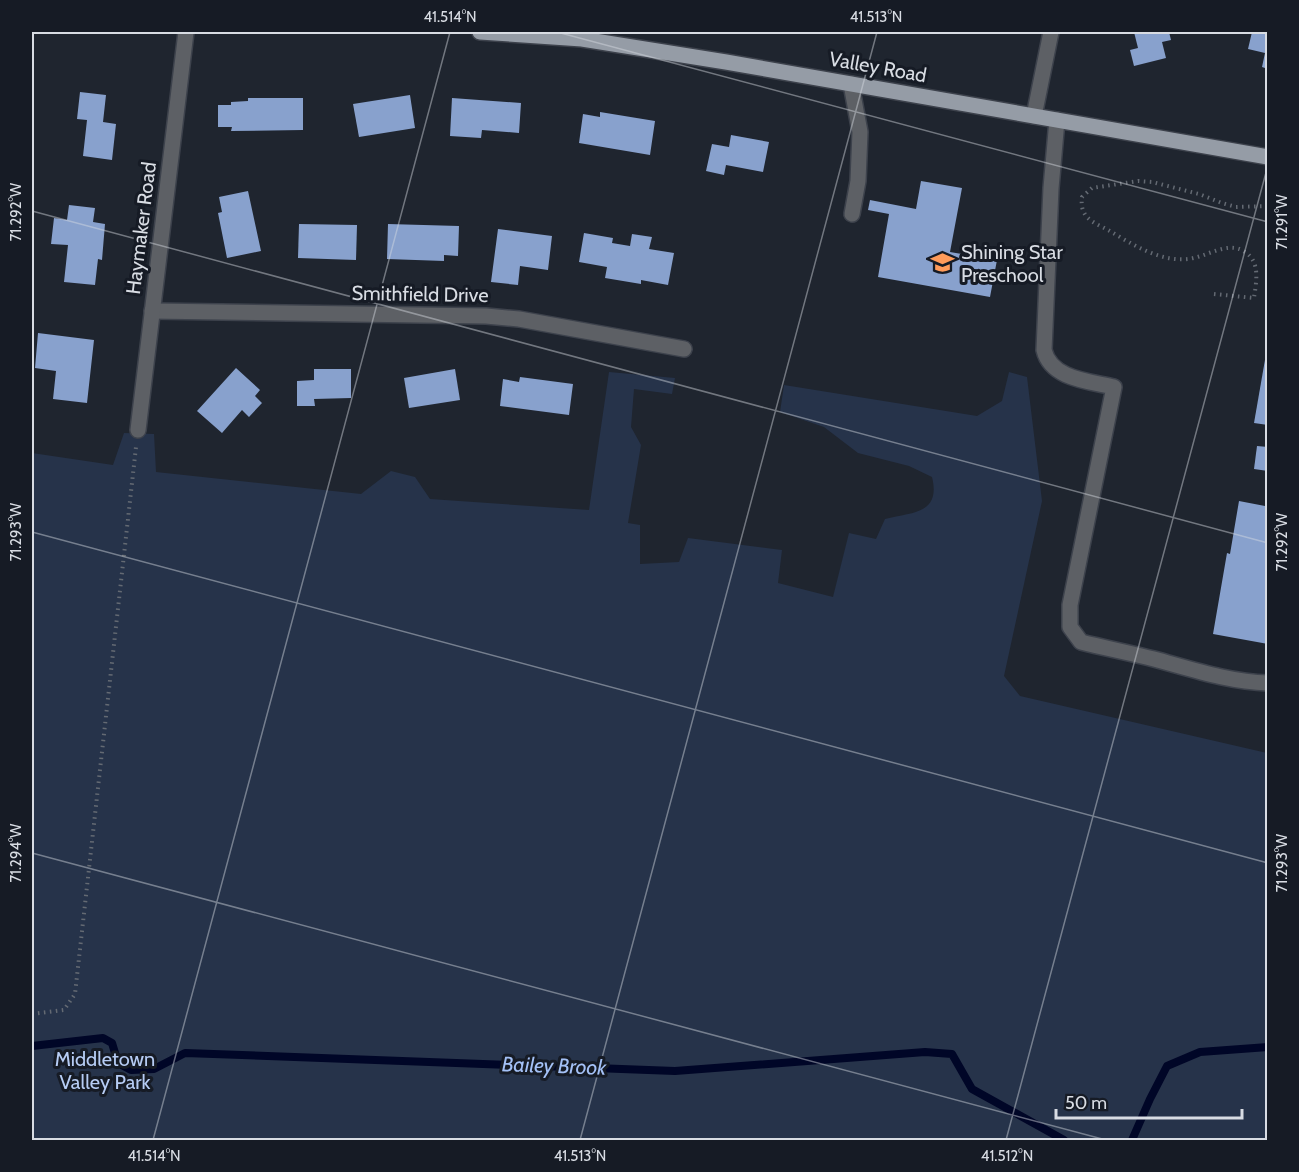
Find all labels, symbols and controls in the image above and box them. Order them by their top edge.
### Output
text: 41.514°N [423,8,477,26]
text: 41.513°N [850,8,902,26]
street label: Valley Road [827,47,929,87]
street label: Haymaker Road [121,160,161,296]
text: 71.292°W [7,182,25,241]
text: 71.291°W [1273,194,1291,250]
place label: Shining Star Preschool [961,240,1063,287]
school or university icon: Shining Star Preschool [930,250,956,276]
street label: Smithfield Drive [351,281,489,307]
text: 71.293°W [7,502,25,561]
text: 71.292°W [1273,512,1291,571]
text: 71.294°W [7,823,25,883]
text: 71.293°W [1273,833,1291,892]
park label: Middletown Valley Park [55,1047,155,1094]
water label: Bailey Brook [501,1051,608,1080]
scale bar [1056,1082,1242,1120]
text: 50 m [1065,1092,1107,1114]
text: 41.514°N [127,1147,181,1165]
text: 41.513°N [554,1147,606,1165]
text: 41.512°N [981,1147,1033,1165]

